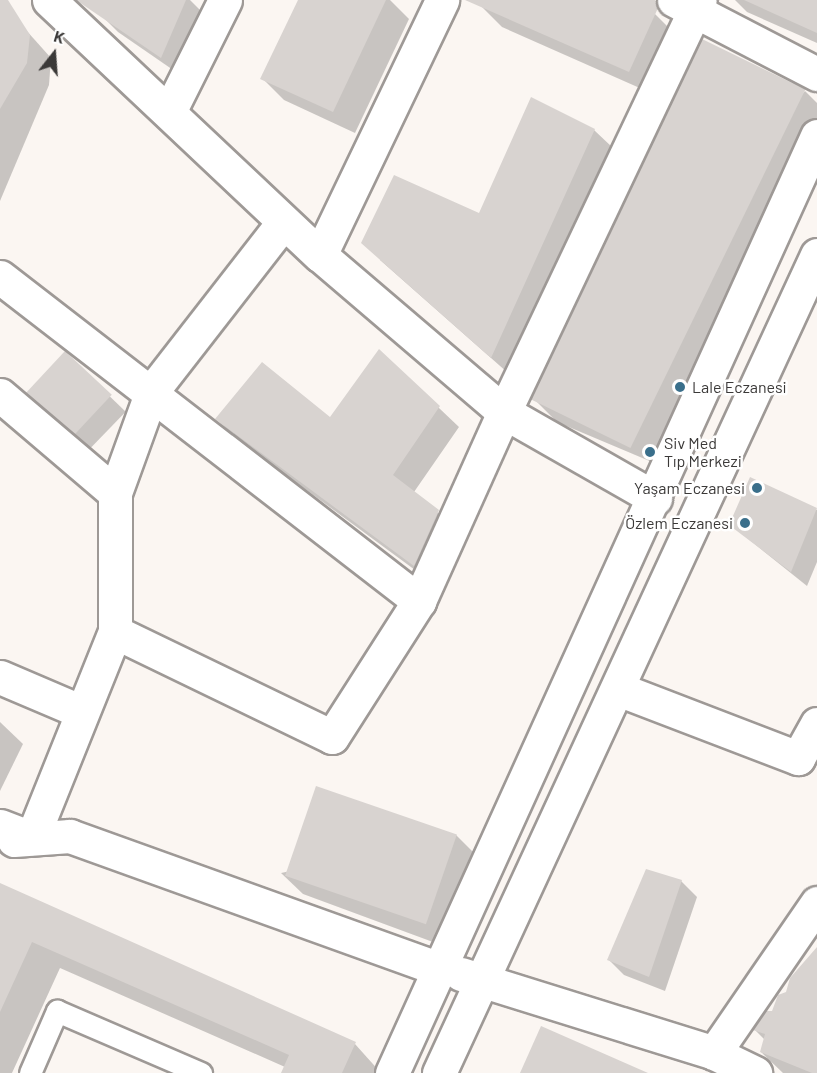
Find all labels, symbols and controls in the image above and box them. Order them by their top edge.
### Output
north arrow [24,24,84,84]
text: K [52,26,67,47]
place label: Lale Eczanesi [692,377,787,397]
marker: Lale Eczanesi [673,380,687,394]
place label: Siv Med Tıp Merkezi [664,433,742,471]
marker: Siv Med Tıp Merkezi [641,443,659,461]
place label: Yaşam Eczanesi [634,478,745,498]
marker: Yaşam Eczanesi [750,481,764,495]
place label: Özlem Eczanesi [625,513,733,533]
marker: Özlem Eczanesi [738,516,752,530]

